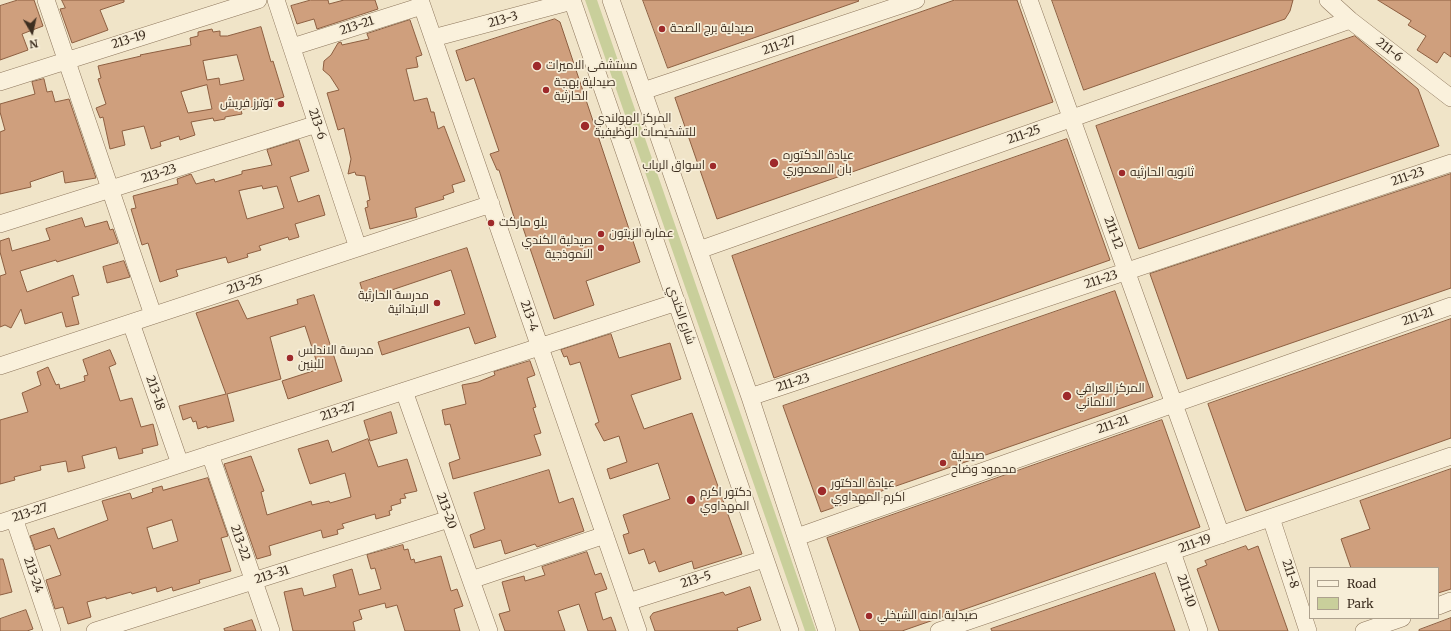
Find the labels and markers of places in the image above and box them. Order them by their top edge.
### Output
place label: صيدلية برج الصحة [670,22,754,36]
marker: صيدلية برج الصحة [657,24,667,34]
place label: مستشفى الاميرات [546,59,637,73]
marker: مستشفى الاميرات [531,60,543,72]
place label: صيدلية بهجة الحارثية [554,76,616,104]
marker: صيدلية بهجة الحارثية [541,85,551,95]
place label: توترز فريش [220,97,273,111]
marker: توترز فريش [276,99,286,109]
place label: المركز الهولندي للتشخيصات الوظيفية [594,112,696,140]
marker: المركز الهولندي للتشخيصات الوظيفية [579,120,591,132]
place label: عيادة الدكتوره بان المعموري [783,149,854,177]
marker: عيادة الدكتوره بان المعموري [768,157,780,169]
place label: اسواق الرباب [642,159,705,173]
marker: اسواق الرباب [708,161,718,171]
place label: ثانويه الحارثيه [1130,166,1194,180]
marker: ثانويه الحارثيه [1117,168,1127,178]
place label: بلو ماركت [499,216,547,230]
marker: بلو ماركت [486,218,496,228]
place label: عمارة الزيتون [609,227,673,241]
marker: عمارة الزيتون [596,229,606,239]
place label: صيدلية الكندي النموذجية [521,234,593,262]
marker: صيدلية الكندي النموذجية [596,243,606,253]
place label: مدرسة الحارثية الابتدائية [358,289,429,317]
marker: مدرسة الحارثية الابتدائية [432,298,442,308]
place label: مدرسة الاندلس للبنين [298,344,374,372]
marker: مدرسة الاندلس للبنين [285,353,295,363]
place label: المركز العراقي الالماني [1076,382,1145,410]
marker: المركز العراقي الالماني [1061,390,1073,402]
place label: صيدلية محمود وضاح [951,449,1016,477]
marker: صيدلية محمود وضاح [938,458,948,468]
place label: عيادة الدكتور اكرم المهداوي [831,477,905,505]
marker: عيادة الدكتور اكرم المهداوي [816,485,828,497]
place label: دكتور اكرم المهداوي [700,486,752,514]
marker: دكتور اكرم المهداوي [685,494,697,506]
place label: صيدلية امنه الشيخلي [877,609,978,623]
marker: صيدلية امنه الشيخلي [864,611,874,621]

